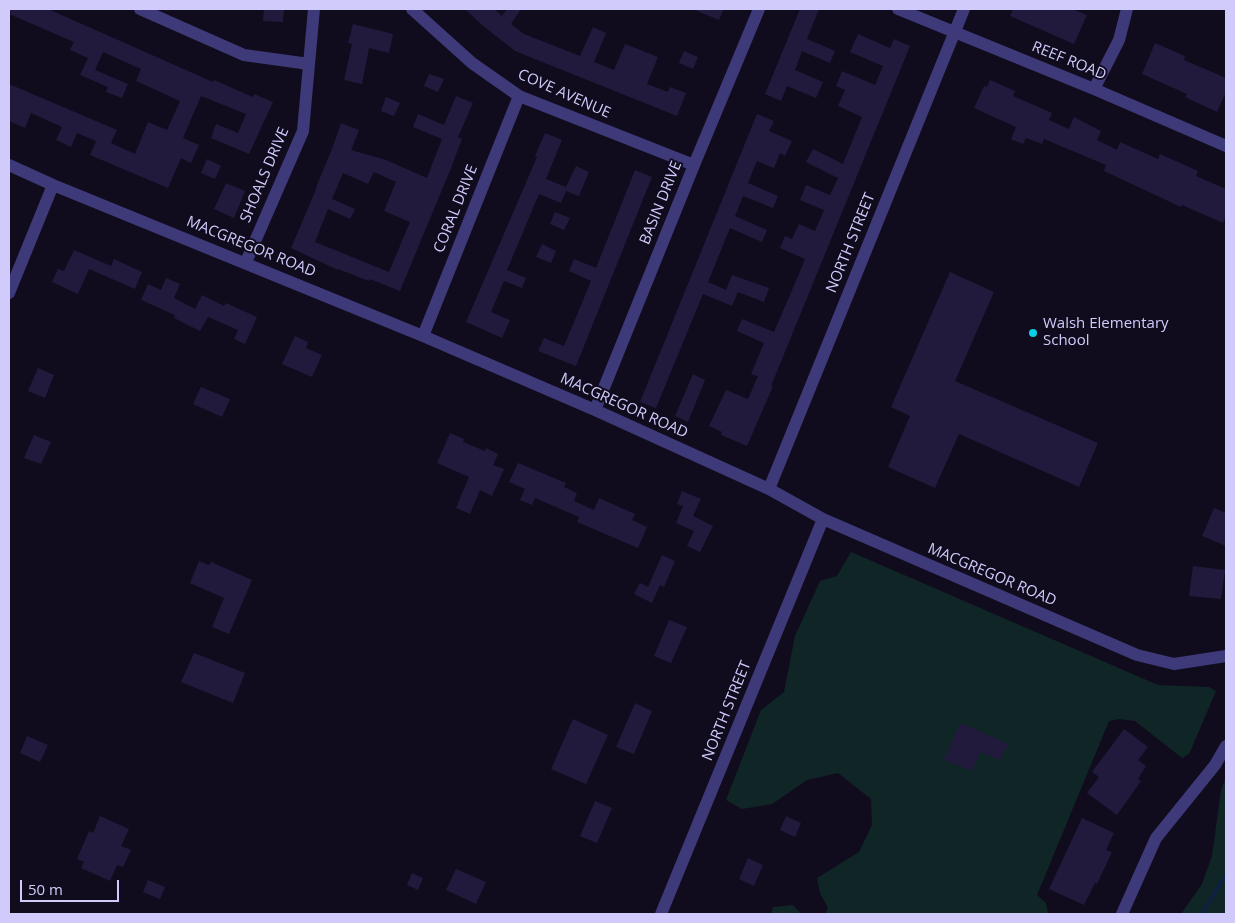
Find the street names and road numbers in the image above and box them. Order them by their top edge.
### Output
street label: REEF ROAD [1029,38,1109,84]
street label: COVE AVENUE [515,66,613,122]
street label: SHOALS DRIVE [237,125,293,225]
street label: BASIN DRIVE [636,159,686,247]
street label: CORAL DRIVE [430,162,482,256]
street label: NORTH STREET [823,190,879,296]
street label: MACGREGOR ROAD [184,213,318,281]
street label: MACGREGOR ROAD [557,370,691,442]
street label: MACGREGOR ROAD [925,540,1059,610]
street label: NORTH STREET [699,658,755,764]

